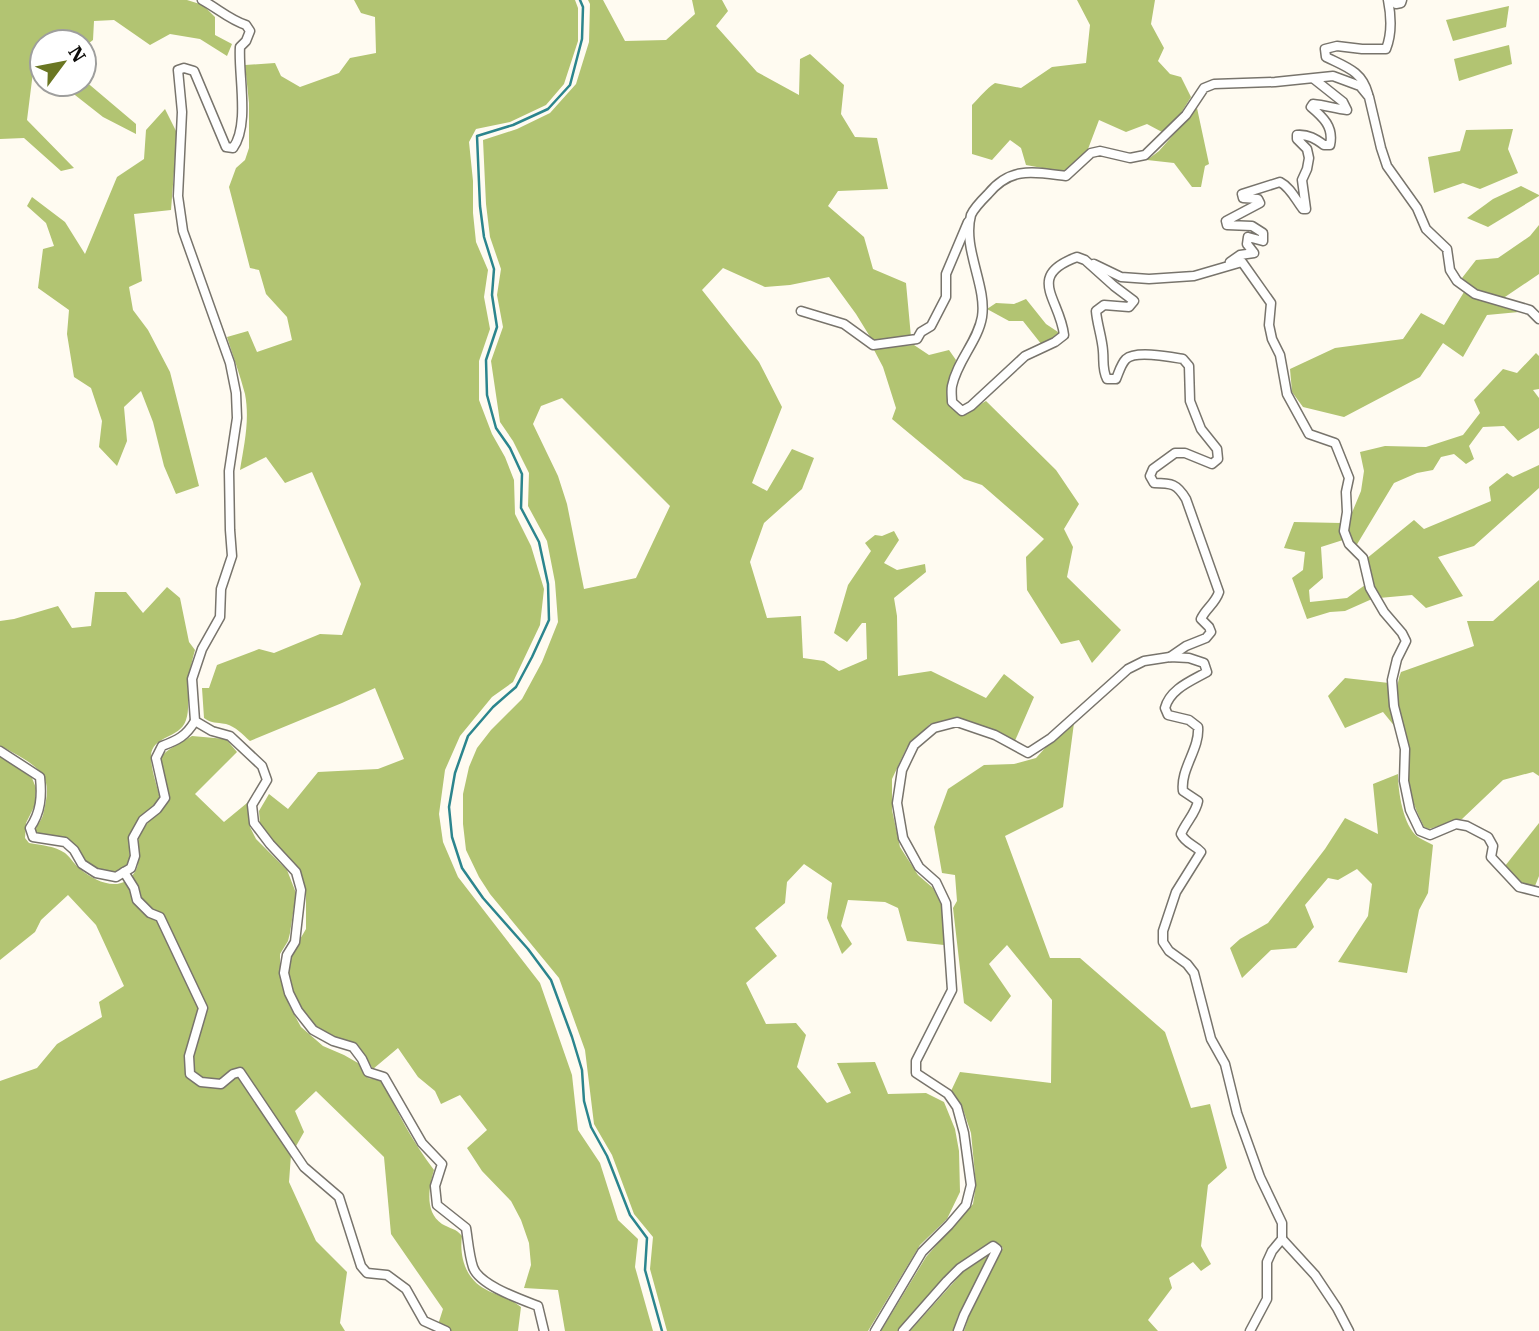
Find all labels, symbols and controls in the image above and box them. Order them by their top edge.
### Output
north arrow [28,28,98,98]
text: N [63,41,92,67]

